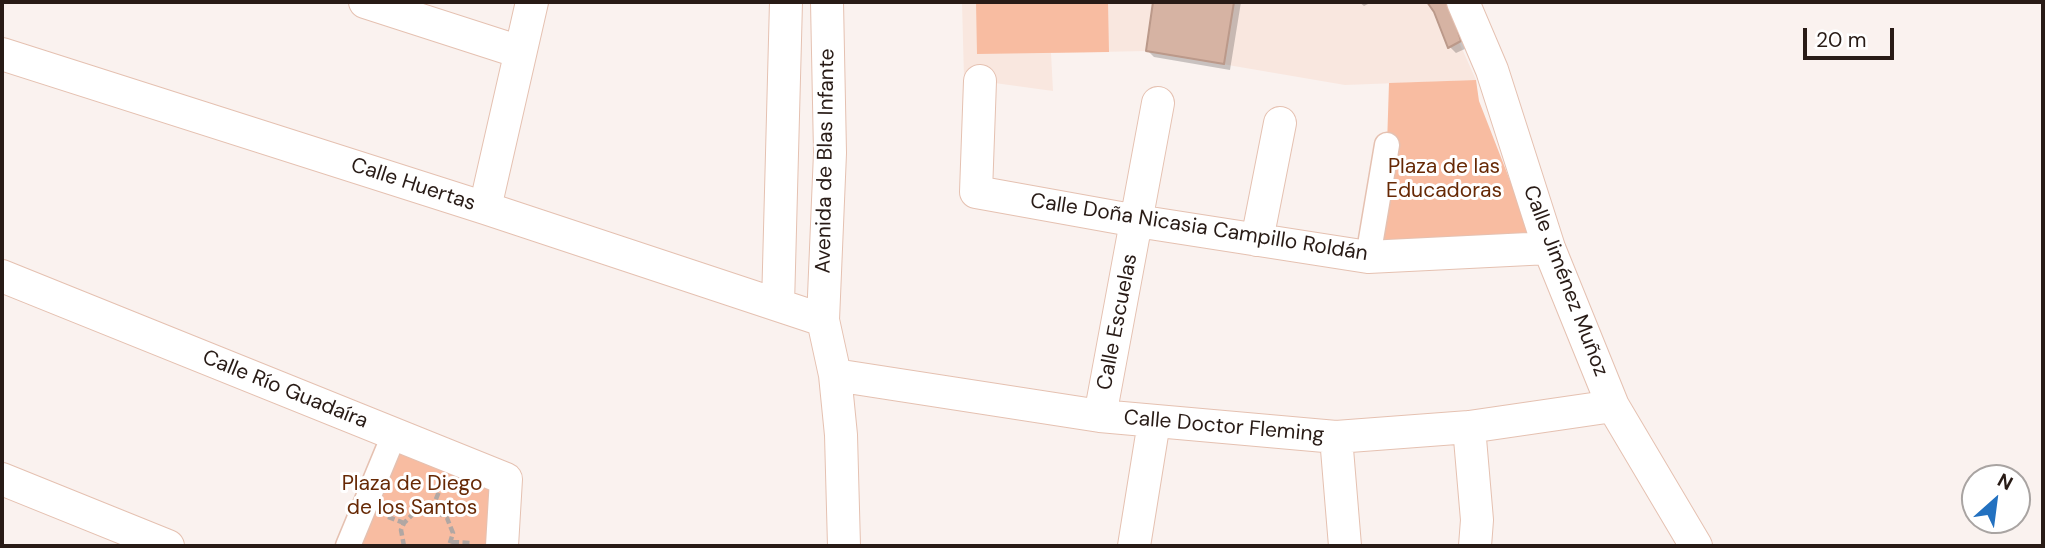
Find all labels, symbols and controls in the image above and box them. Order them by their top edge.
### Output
scale bar [1807,14,1898,58]
text: 20 m [1816,26,1867,54]
street label: Avenida de Blas Infante [811,48,841,274]
street label: Calle Huertas [347,153,479,217]
park label: Plaza de las Educadoras [1386,154,1502,204]
street label: Calle Jiménez Muñoz [1517,182,1613,380]
street label: Calle Doña Nicasia Campillo Roldán [1028,189,1370,267]
street label: Calle Escuelas [1092,252,1144,392]
street label: Calle Río Guadaíra [199,345,371,435]
street label: Calle Doctor Fleming [1123,406,1325,448]
north arrow [1961,464,2031,534]
text: N [1993,467,2017,496]
park label: Plaza de Diego de los Santos [342,471,482,521]

